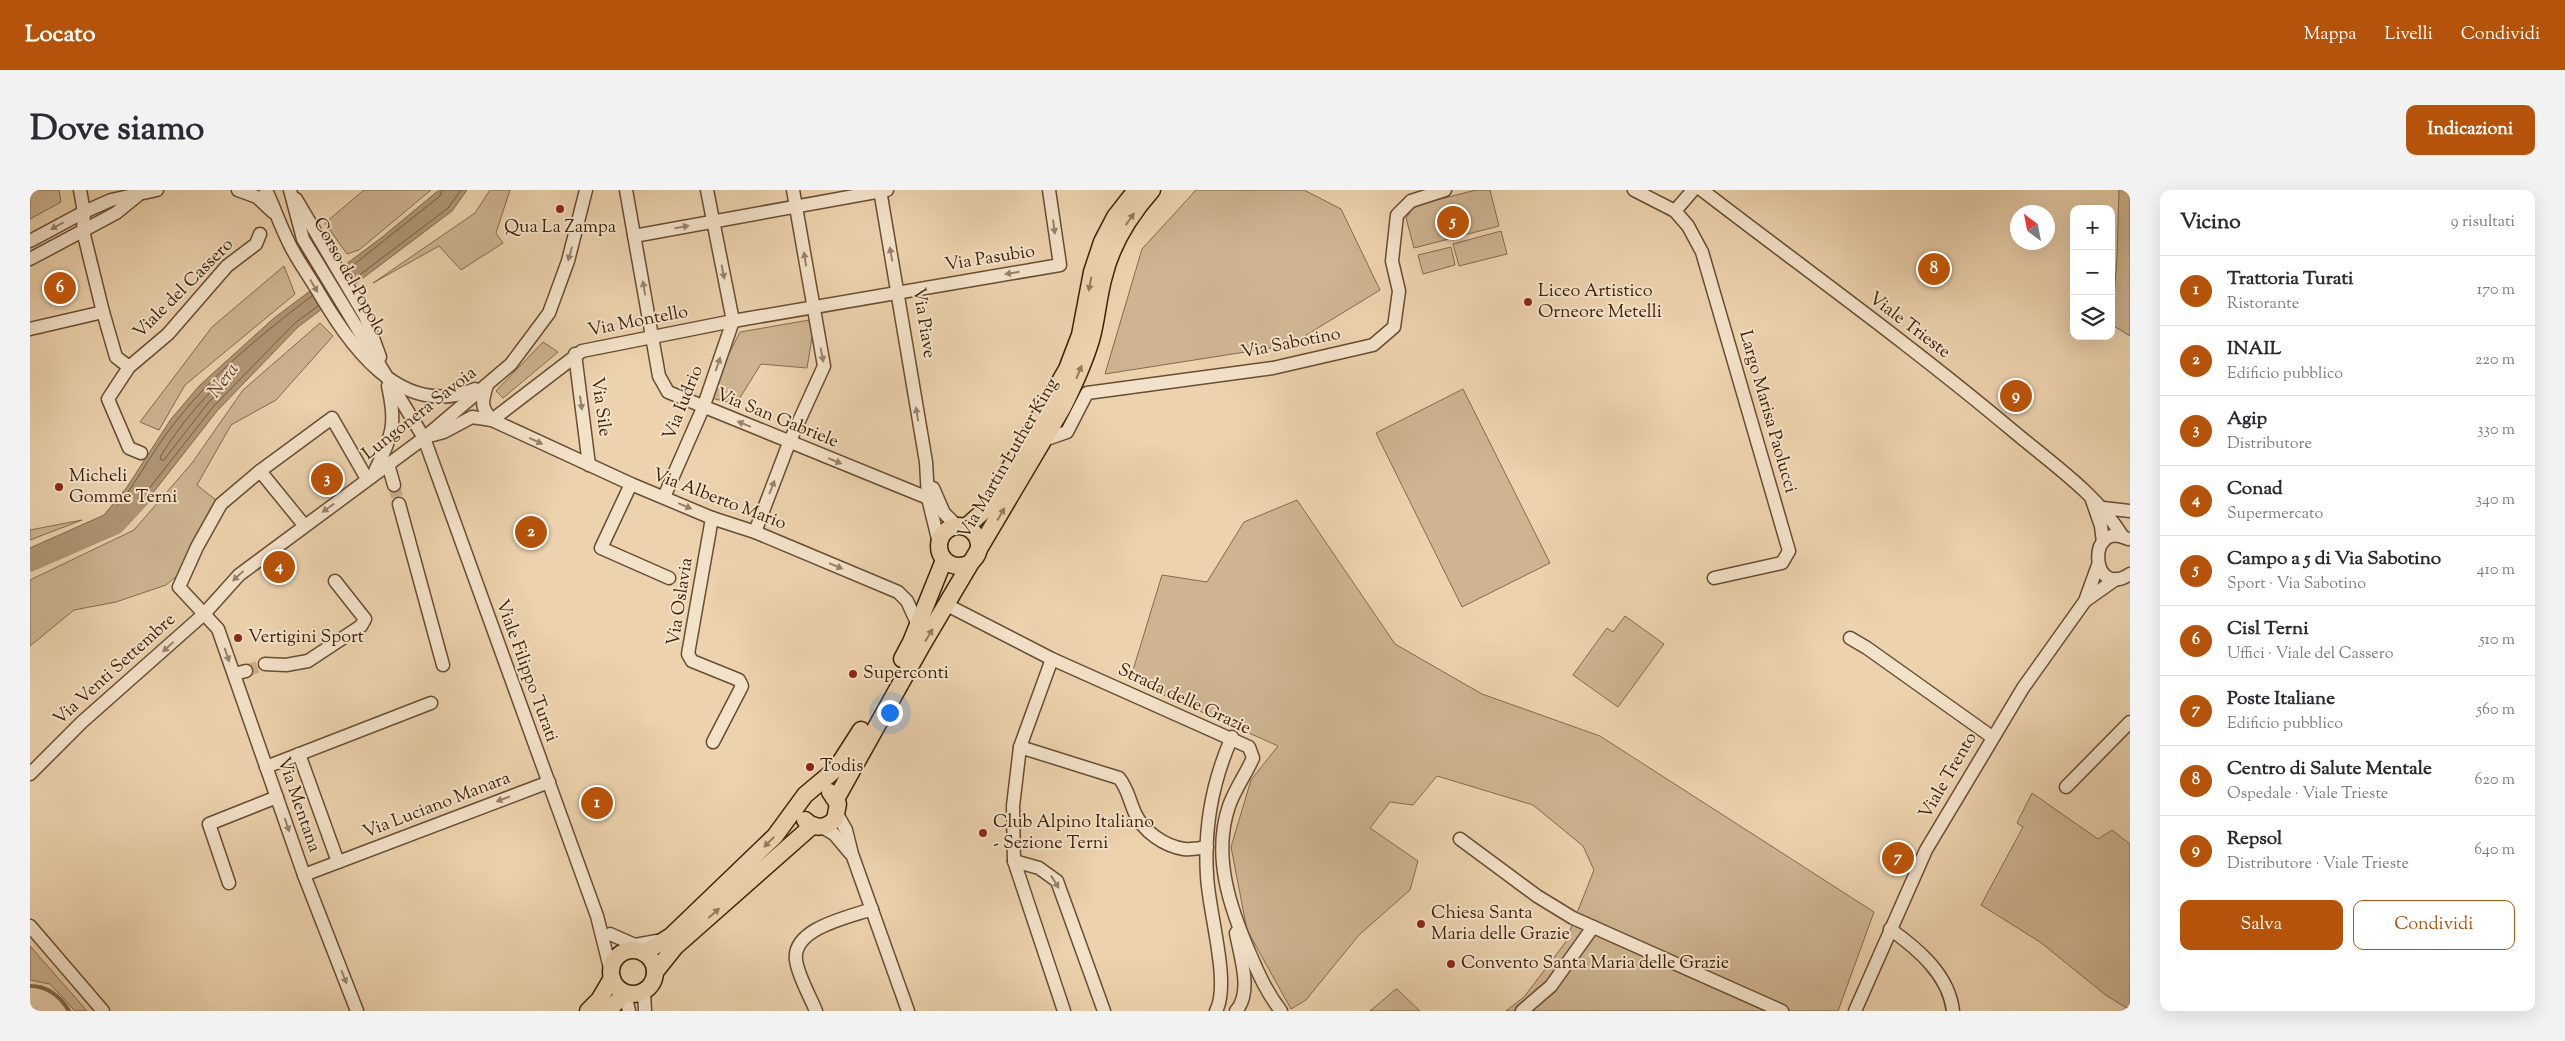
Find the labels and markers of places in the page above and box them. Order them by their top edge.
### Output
marker: Qua La Zampa [554,203,566,215]
pin: 5 [1437,203,1469,241]
place label: Qua La Zampa [504,215,616,241]
pin: 8 [1918,250,1950,288]
pin: 6 [44,269,76,307]
place label: Liceo Artistico Orneore Metelli [1538,279,1662,326]
marker: Liceo Artistico Orneore Metelli [1522,296,1534,308]
pin: 9 [2000,377,2032,415]
pin: 3 [311,460,343,498]
place label: Micheli Gomme Terni [69,464,177,511]
marker: Micheli Gomme Terni [53,481,65,493]
pin: 2 [515,513,547,551]
pin: 4 [263,548,295,586]
place label: Vertigini Sport [248,625,364,651]
marker: Vertigini Sport [232,632,244,644]
place label: Superconti [863,661,949,687]
marker: Superconti [847,668,859,680]
place label: Todis [820,754,863,780]
marker: Todis [804,761,816,773]
pin: 1 [581,784,613,822]
place label: Club Alpino Italiano - Sezione Terni [993,810,1154,857]
marker: Club Alpino Italiano - Sezione Terni [977,827,989,839]
pin: 7 [1882,839,1914,877]
place label: Chiesa Santa Maria delle Grazie [1431,901,1570,948]
marker: Chiesa Santa Maria delle Grazie [1415,918,1427,930]
place label: Convento Santa Maria delle Grazie [1461,951,1729,977]
marker: Convento Santa Maria delle Grazie [1445,958,1457,970]

